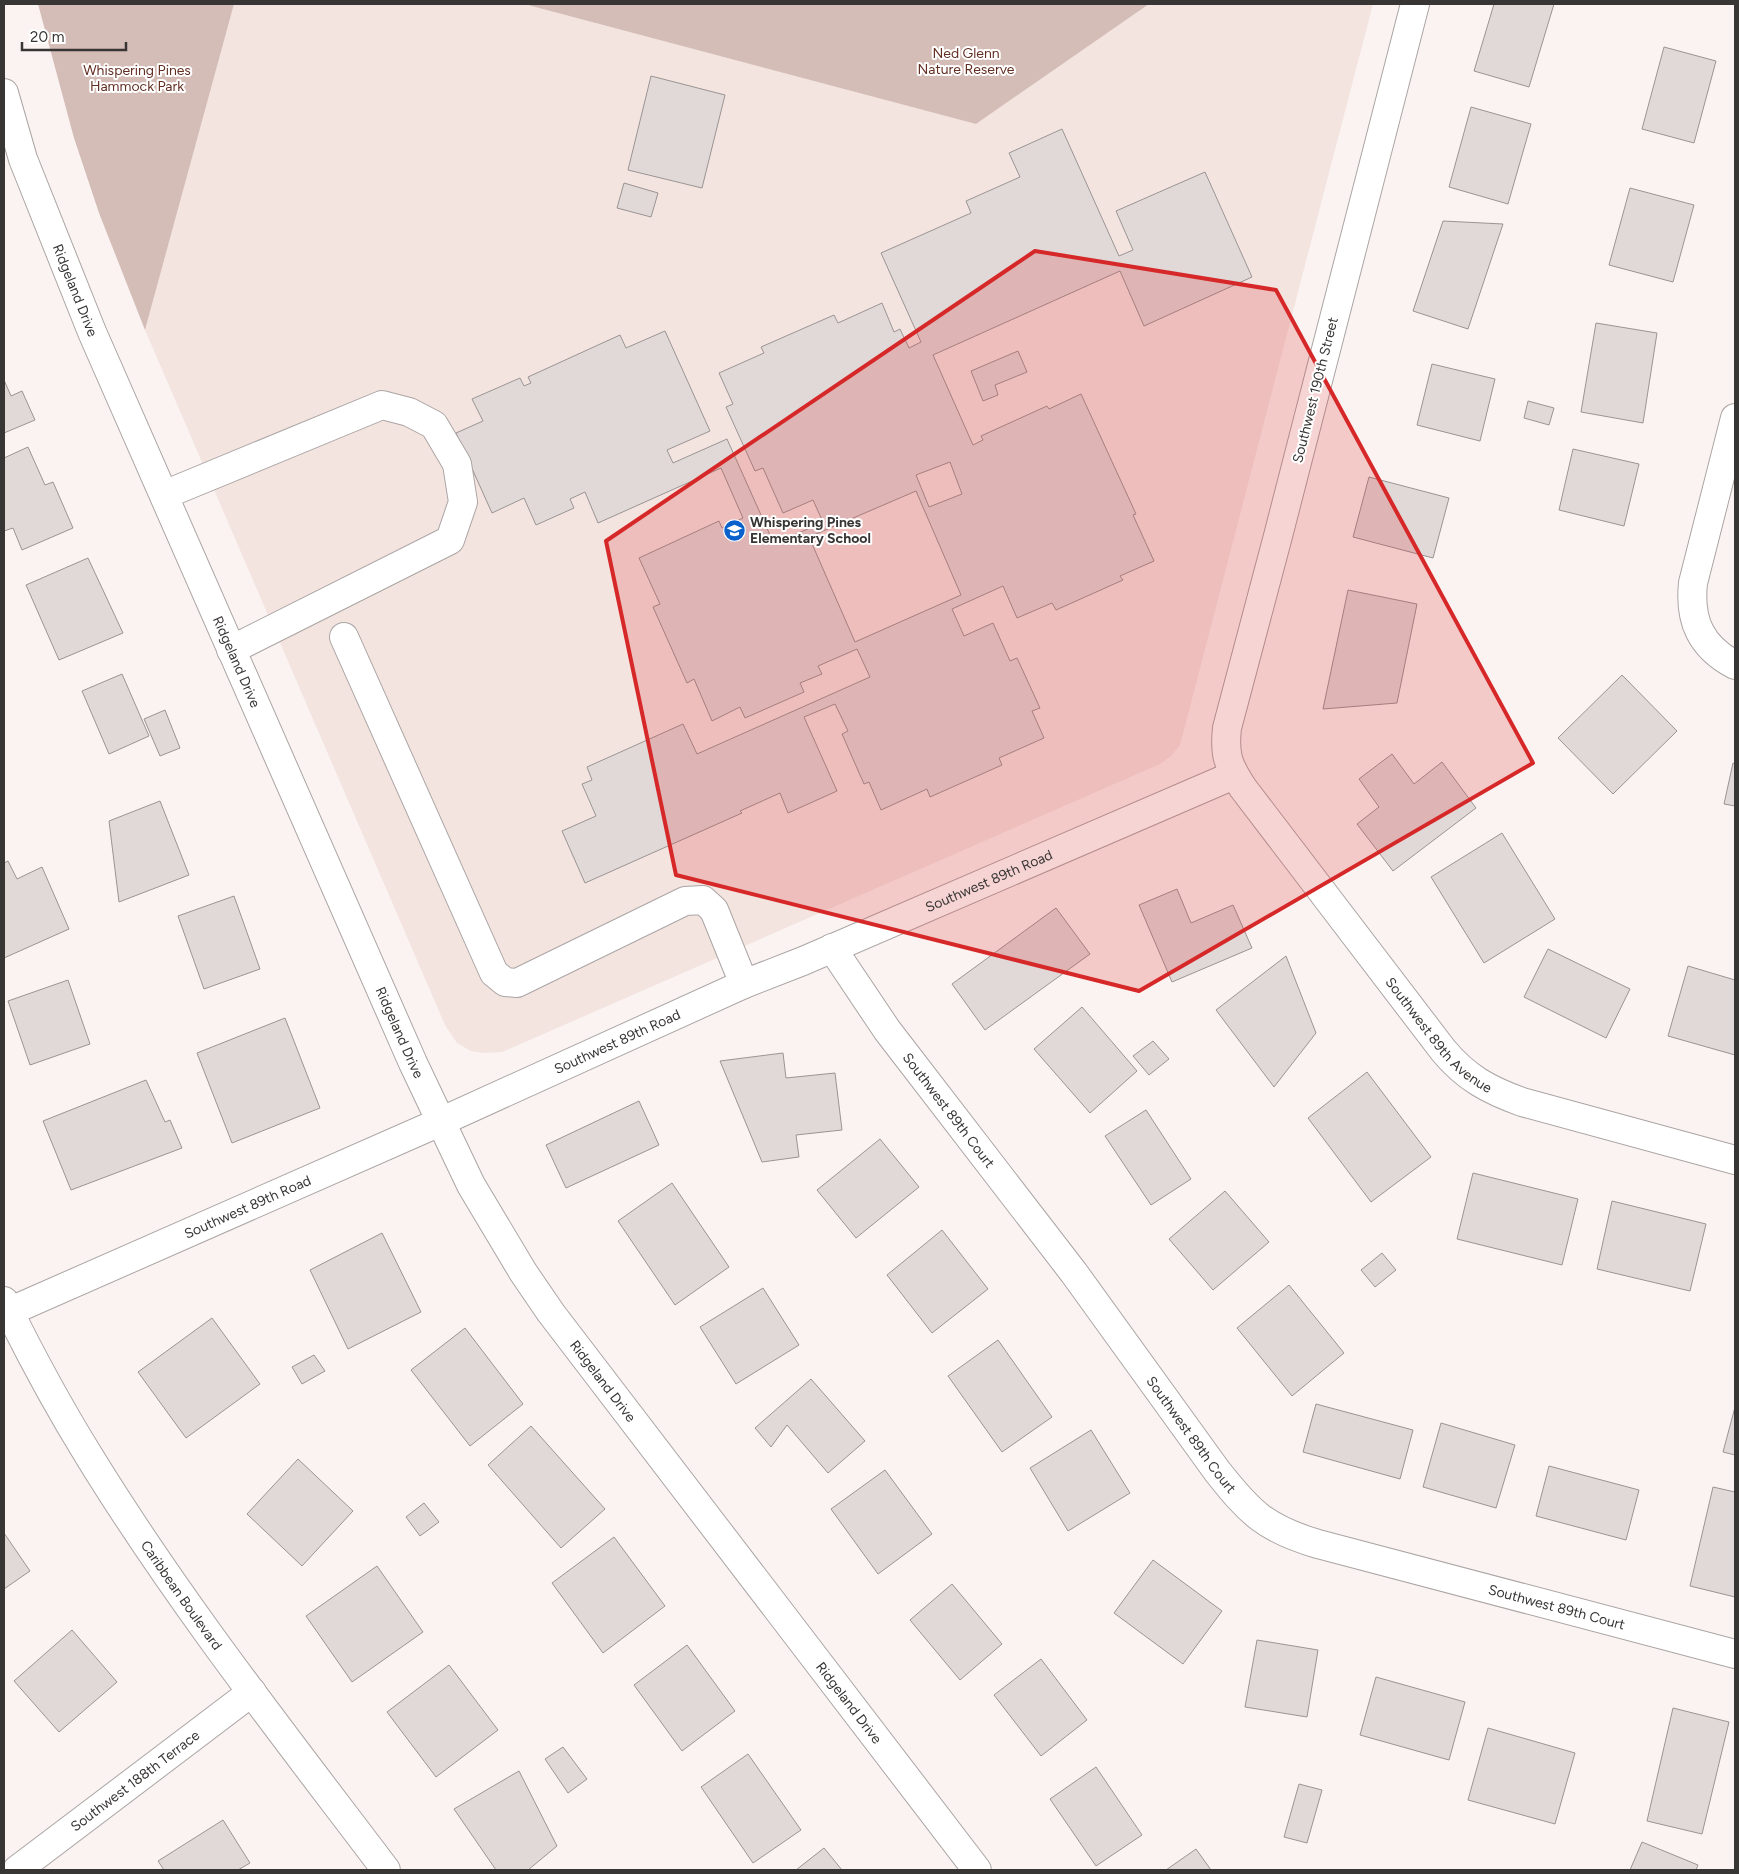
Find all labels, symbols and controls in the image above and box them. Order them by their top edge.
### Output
scale bar [22,20,126,52]
text: 20 m [30,28,64,46]
park label: Ned Glenn Nature Reserve [918,45,1015,78]
park label: Whispering Pines Hammock Park [83,62,191,95]
street label: Ridgeland Drive [49,242,101,340]
street label: Southwest 190th Street [1289,315,1342,465]
place label: Whispering Pines Elementary School [750,514,871,547]
school or university icon: Whispering Pines Elementary School [722,518,746,542]
street label: Ridgeland Drive [209,613,264,711]
street label: Southwest 89th Road [923,846,1055,916]
street label: Southwest 89th Avenue [1382,974,1495,1097]
street label: Ridgeland Drive [372,984,427,1081]
street label: Southwest 89th Road [552,1006,683,1078]
street label: Southwest 89th Court [899,1050,998,1171]
street label: Southwest 89th Road [182,1172,314,1243]
street label: Ridgeland Drive [566,1337,639,1426]
street label: Southwest 89th Court [1142,1373,1239,1497]
street label: Caribbean Boulevard [137,1537,226,1654]
street label: Southwest 89th Court [1486,1581,1627,1634]
street label: Ridgeland Drive [812,1659,885,1747]
street label: Southwest 188th Terrace [67,1727,203,1835]

